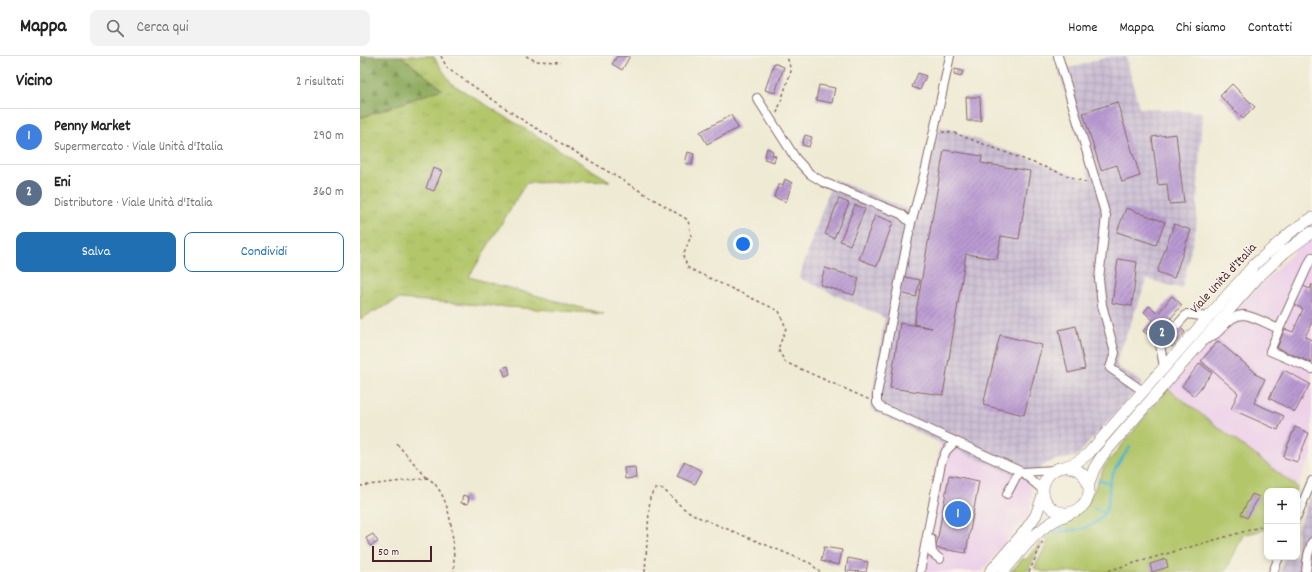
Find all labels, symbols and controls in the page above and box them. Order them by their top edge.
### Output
search box [90,10,370,46]
text: Mappa [20,14,66,41]
icon: search [104,17,126,39]
text: Cerca qui [136,17,188,39]
text: Home [1068,18,1098,38]
text: Mappa [1120,18,1154,38]
text: Chi siamo [1176,18,1226,38]
text: Contatti [1248,18,1292,38]
text: Vicino [16,70,53,94]
text: 2 risultati [296,73,344,92]
text: Penny Market [54,116,130,138]
text: 1 [28,127,30,146]
text: 290 m [313,127,344,146]
text: Supermercato · Viale Unità d'Italia [54,138,223,157]
text: Eni [54,172,71,194]
text: 2 [26,183,32,202]
text: 360 m [313,183,344,202]
text: Distributore · Viale Unità d'Italia [54,194,212,213]
button: Salva [16,232,176,272]
button: Condividi [184,232,344,272]
your location [733,234,753,254]
street label: Viale Unità d'Italia [1186,239,1262,319]
pin: 2 [1149,318,1175,348]
map controls [1264,488,1300,560]
button: + [1264,488,1300,524]
pin: 1 [945,499,971,529]
button: − [1264,524,1300,560]
scale bar [372,544,432,563]
text: 50 m [378,545,399,561]

